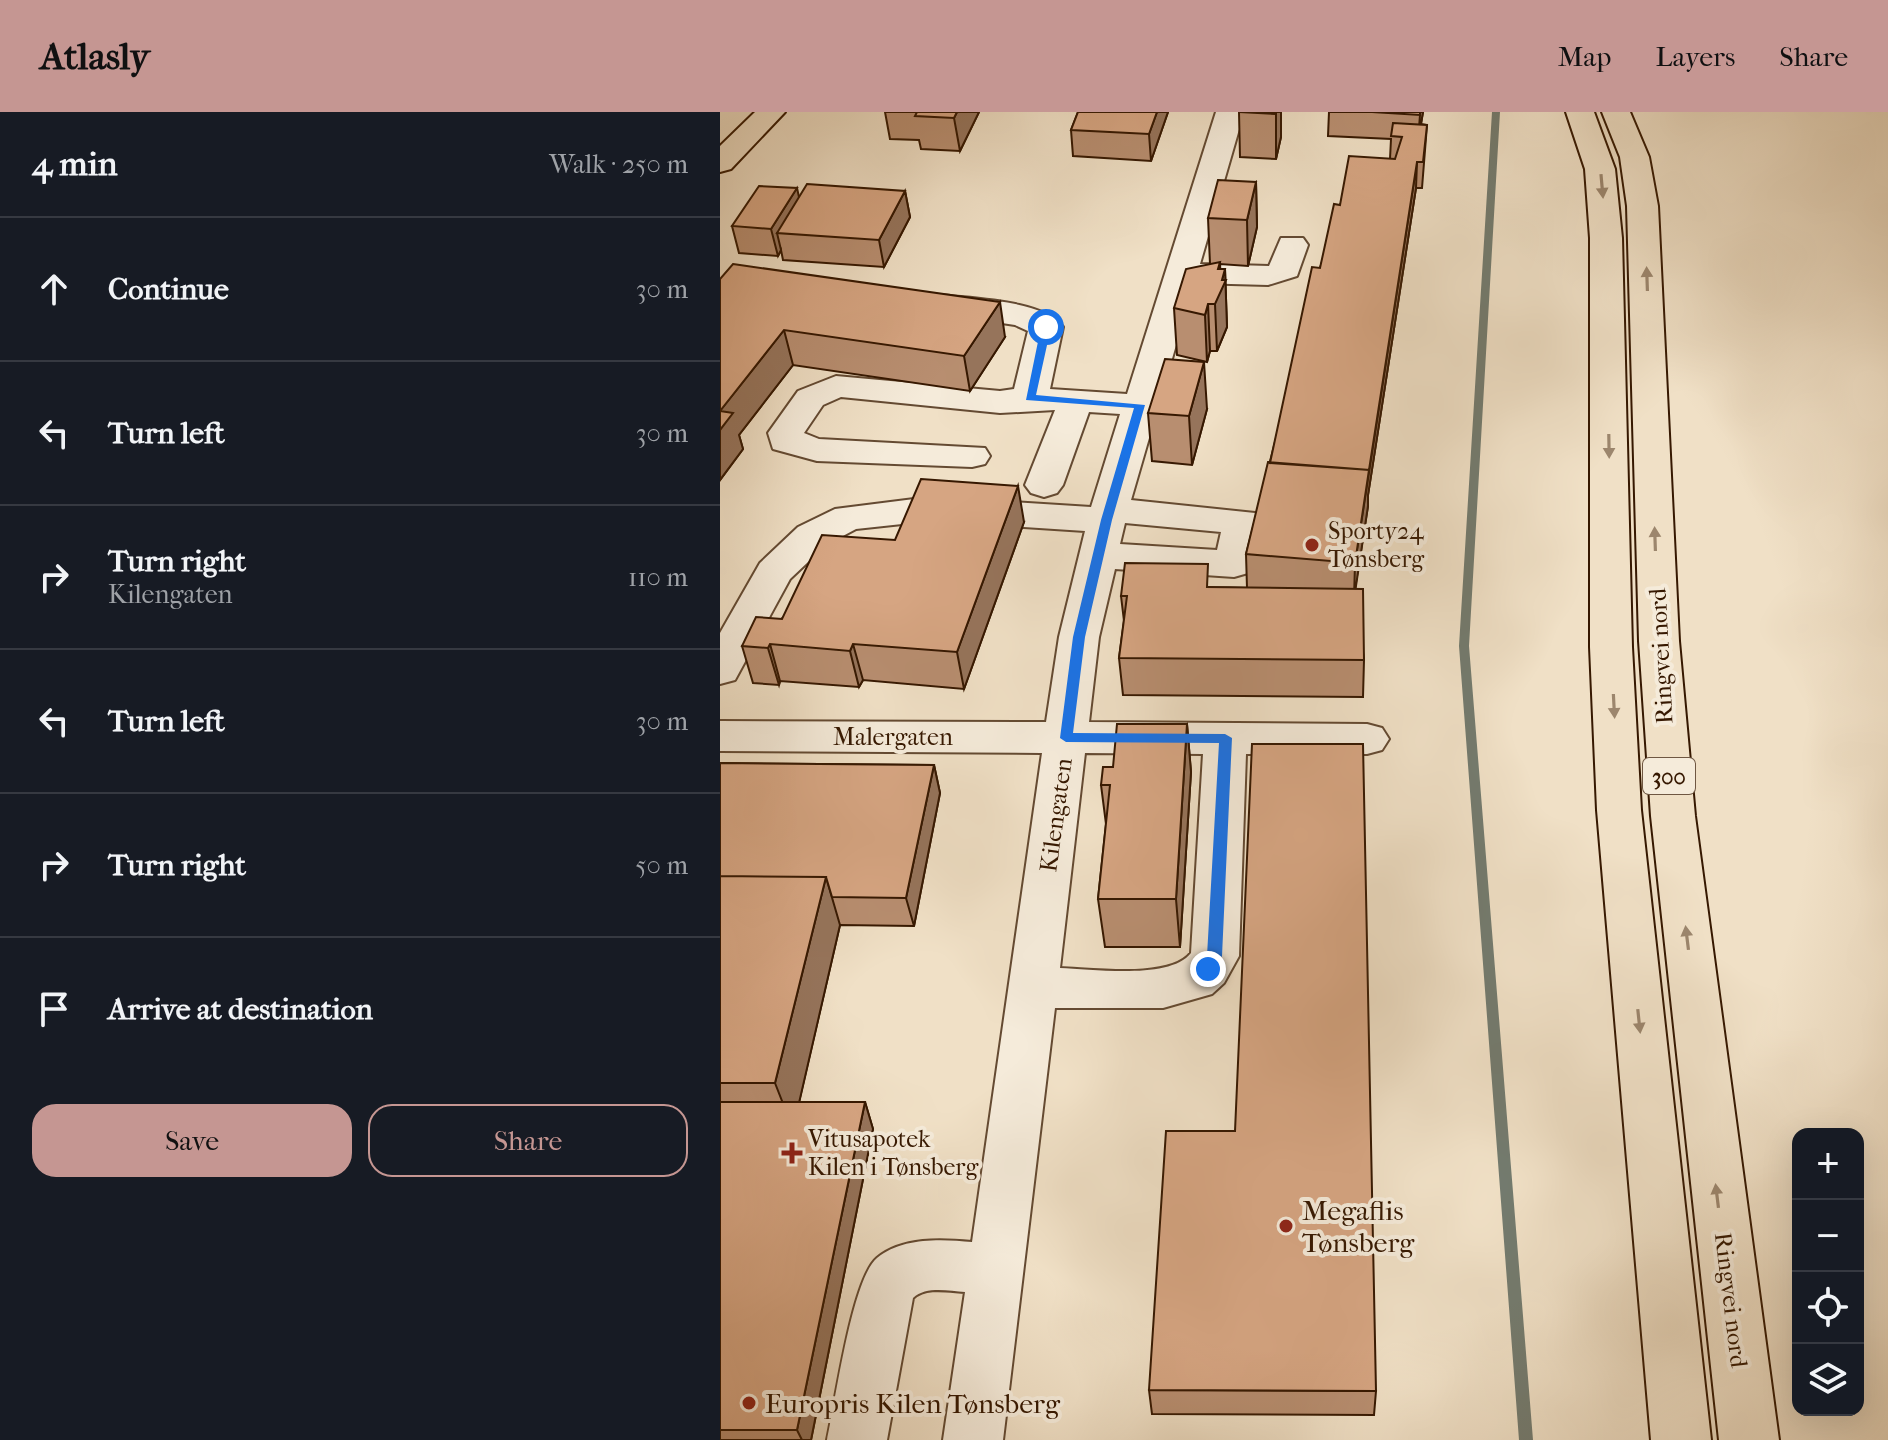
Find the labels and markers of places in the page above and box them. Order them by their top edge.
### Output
place label: Sporty24 Tønsberg [1328,517,1425,573]
marker: Sporty24 Tønsberg [1303,536,1321,554]
place label: Vitusapotek Kilen i Tønsberg [807,1125,979,1181]
marker: Vitusapotek Kilen i Tønsberg [783,1144,801,1162]
place label: Megaflis Tønsberg [1302,1194,1415,1259]
marker: Megaflis Tønsberg [1277,1217,1295,1235]
place label: Europris Kilen Tønsberg [765,1387,1061,1420]
marker: Europris Kilen Tønsberg [740,1394,758,1412]

